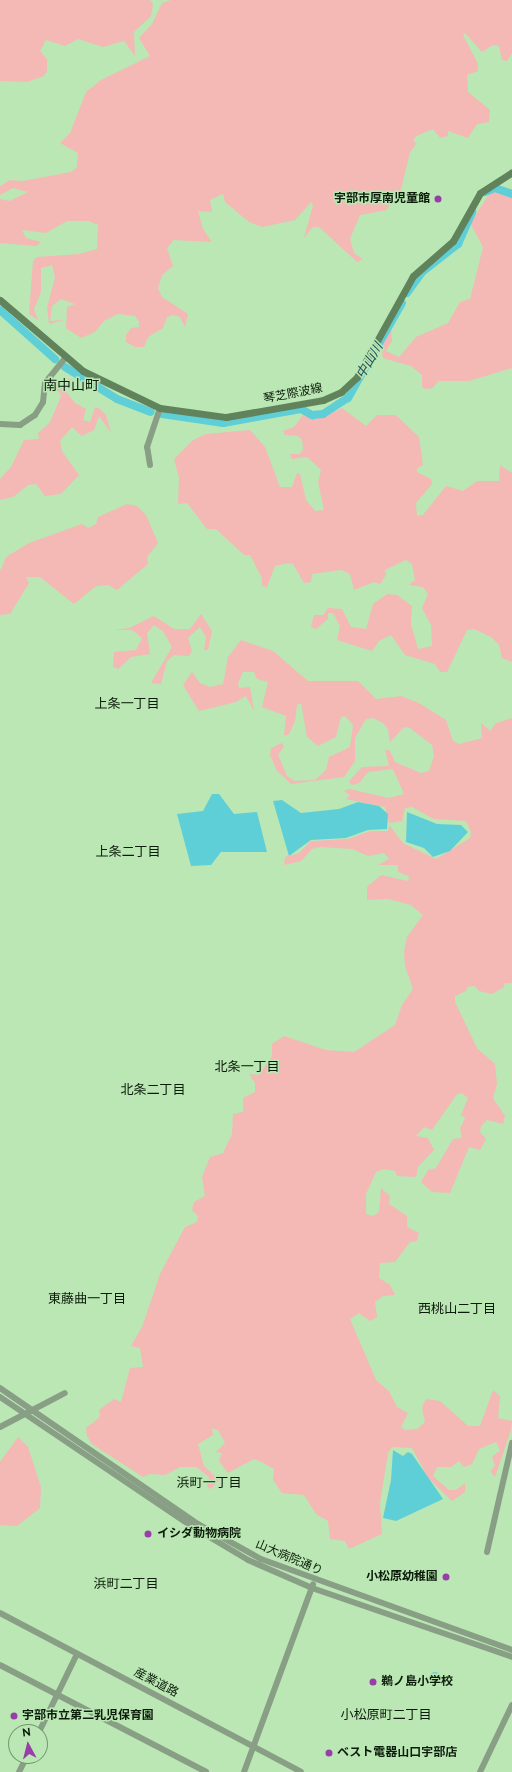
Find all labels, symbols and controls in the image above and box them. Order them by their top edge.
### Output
place label: 宇部市厚南児童館 [334,192,430,206]
marker: 宇部市厚南児童館 [433,194,443,204]
water label: 中山川 [353,340,387,382]
district label: 南中山町 [43,377,99,393]
street label: 琴芝際波線 [262,381,324,407]
district label: 上条一丁目 [95,696,159,712]
district label: 上条二丁目 [96,844,160,860]
district label: 北条一丁目 [215,1059,279,1075]
district label: 北条二丁目 [121,1082,185,1098]
district label: 東藤曲一丁目 [48,1291,126,1307]
district label: 西桃山二丁目 [418,1301,496,1317]
district label: 浜町一丁目 [177,1475,241,1491]
place label: イシダ動物病院 [157,1527,241,1541]
marker: イシダ動物病院 [142,1528,154,1540]
street label: 山大病院通り [253,1537,325,1579]
place label: 小松原幼稚園 [366,1570,438,1584]
marker: 小松原幼稚園 [441,1572,451,1582]
district label: 浜町二丁目 [94,1576,158,1592]
street label: 産業道路 [131,1665,181,1701]
place label: 鵜ノ島小学校 [381,1675,453,1689]
marker: 鵜ノ島小学校 [368,1677,378,1687]
district label: 小松原町二丁目 [341,1707,431,1723]
place label: 宇部市立第二乳児保育園 [22,1709,154,1723]
marker: 宇部市立第二乳児保育園 [9,1711,19,1721]
north arrow [8,1724,48,1764]
text: N [22,1726,32,1740]
place label: ベスト電器山口宇部店 [337,1746,457,1760]
marker: ベスト電器山口宇部店 [324,1748,334,1758]

